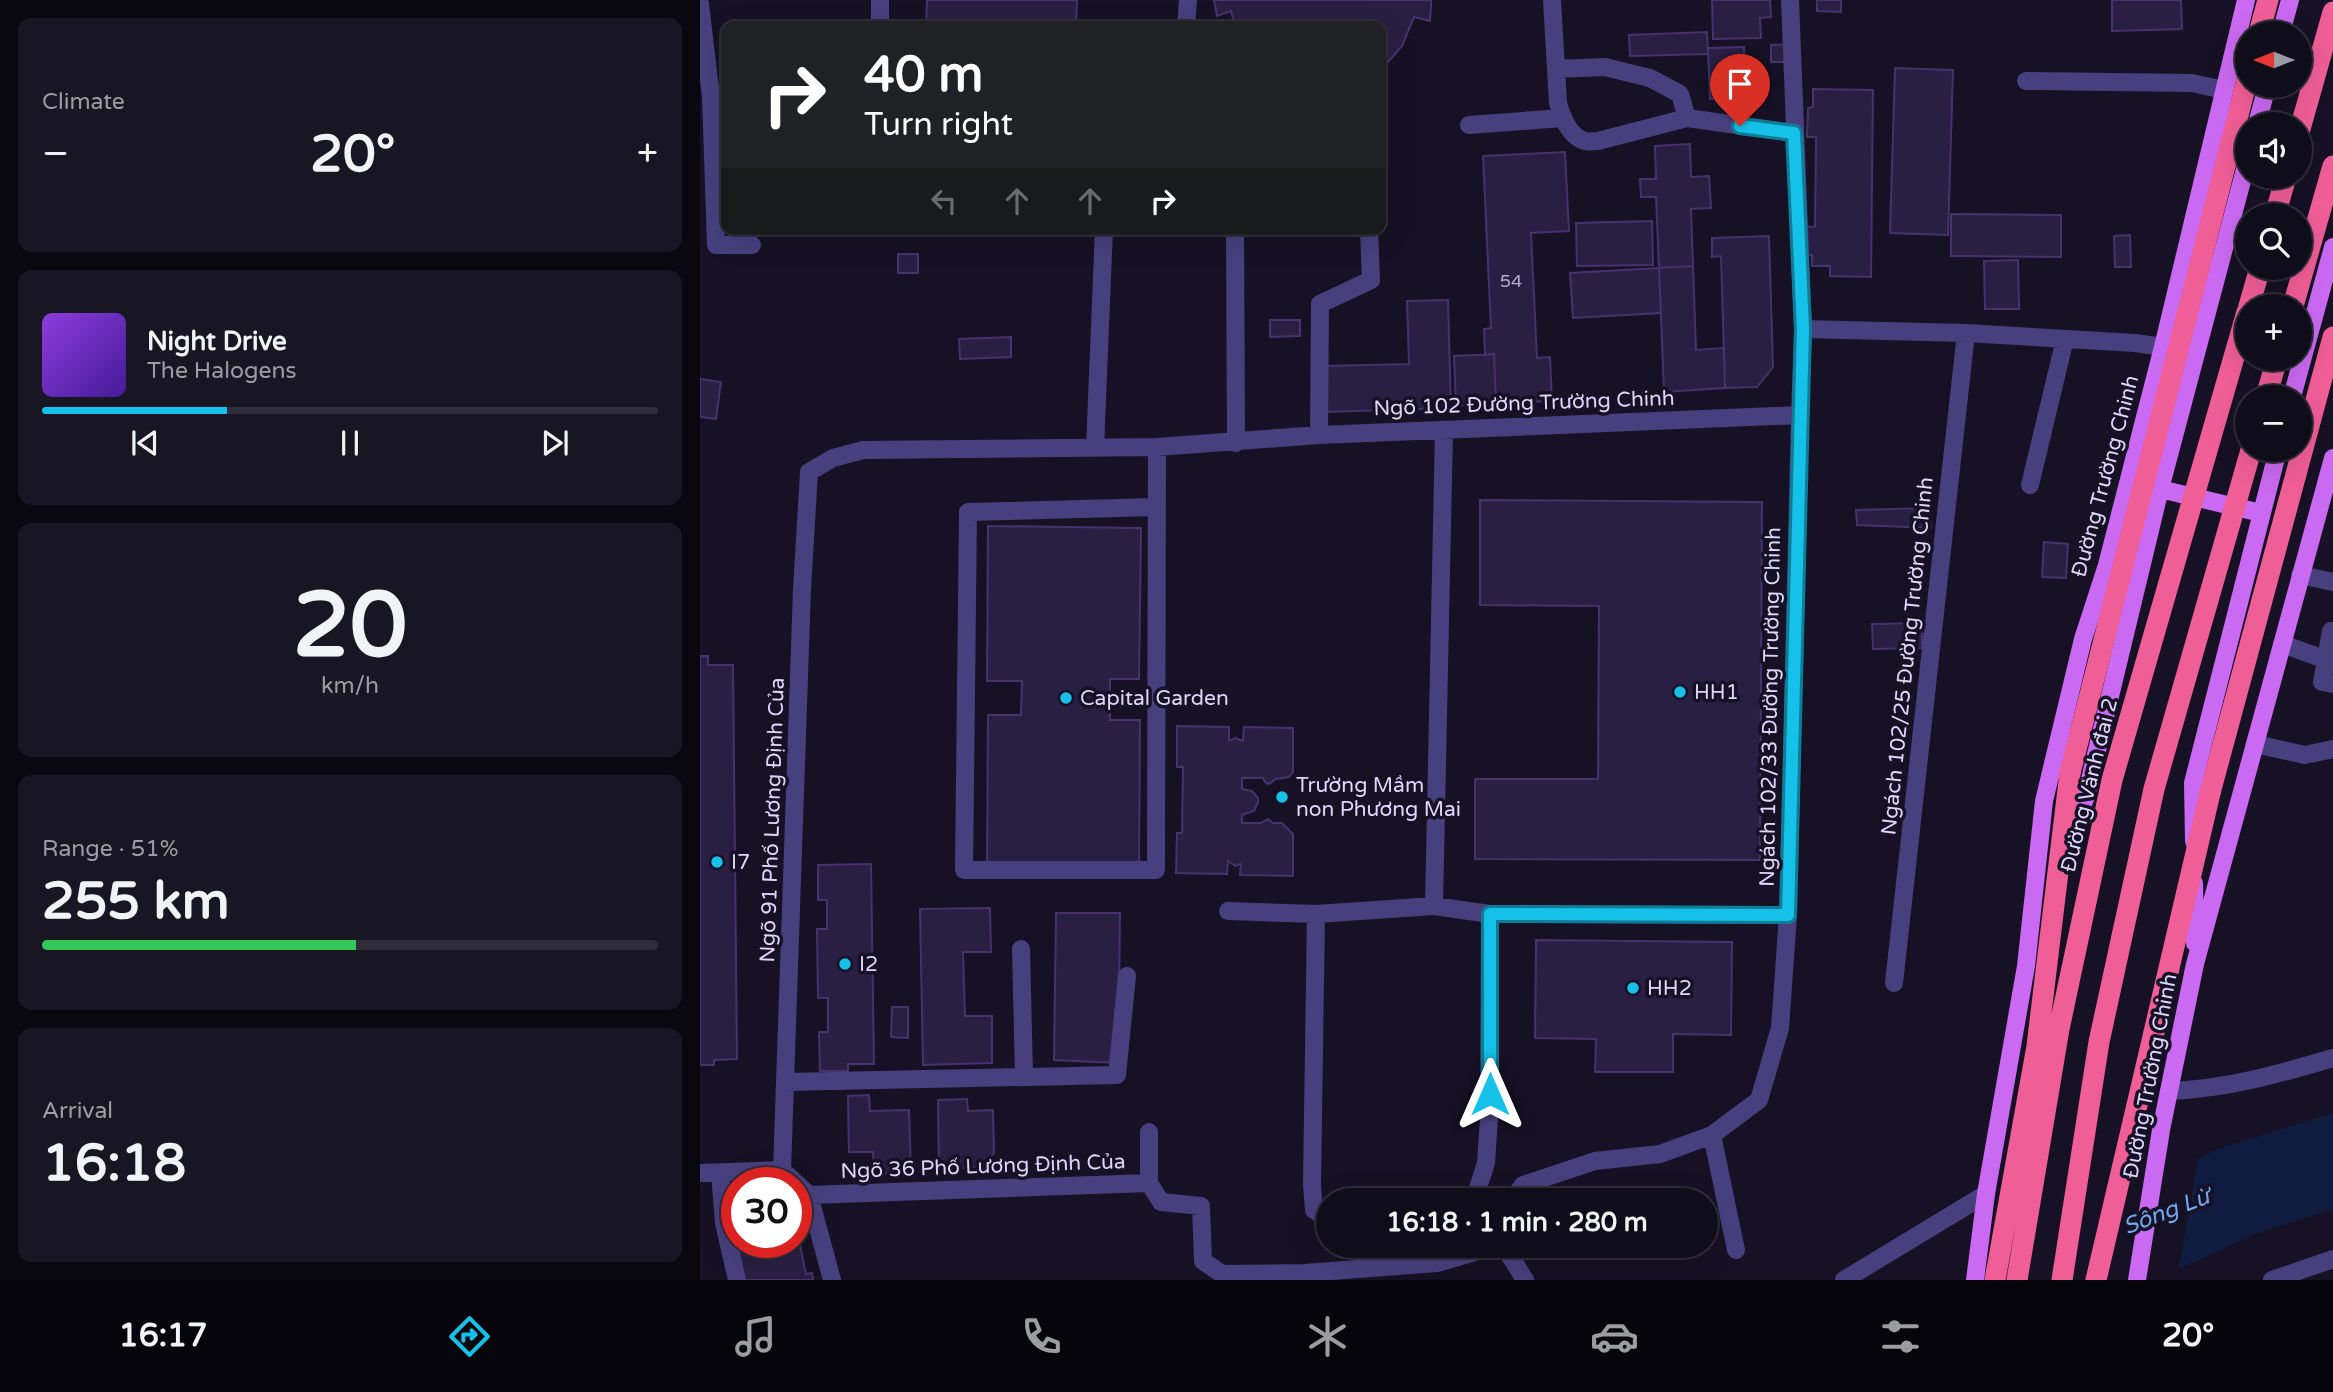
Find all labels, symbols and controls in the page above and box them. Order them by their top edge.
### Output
north arrow [2235,21,2312,98]
map controls [2235,21,2312,462]
text: 40 m [864,46,983,105]
icon: right [749,49,840,140]
pin [1710,54,1770,126]
icon: arrive [1721,65,1759,103]
text: Climate [42,88,125,116]
text: Turn right [864,106,1013,144]
button: sound [2235,112,2312,189]
text: 20° [310,123,395,186]
text: − [42,131,69,177]
text: + [637,131,658,177]
icon: left [925,182,963,220]
icon: ahead [998,182,1036,220]
icon: ahead [1071,182,1109,220]
icon: right [1144,182,1182,220]
button: search [2235,203,2312,280]
house number: 54 [1500,270,1522,292]
button: + [2235,294,2312,371]
text: Night Drive [147,326,287,357]
text: The Halogens [147,357,296,385]
street label: Đường Trường Chinh [2066,372,2144,580]
button: − [2235,385,2312,462]
street label: Ngõ 102 Đường Trường Chinh [1373,386,1675,421]
icon: previous [126,424,164,462]
icon: pause [331,424,369,462]
icon: next [536,424,574,462]
street label: Ngách 102/25 Đường Trường Chinh [1876,476,1939,836]
street label: Ngách 102/33 Đường Trường Chinh [1755,527,1786,887]
text: 20 [293,571,407,681]
text: km/h [321,672,379,700]
street label: Ngõ 91 Phố Lương Định Của [755,677,790,963]
place label: HH1 [1694,680,1739,705]
marker: HH1 [1672,684,1688,700]
place label: Capital Garden [1080,686,1229,711]
marker: Capital Garden [1058,690,1074,706]
street label: Đường Vành đai 2 [2056,696,2123,875]
place label: Trường Mầm non Phương Mai [1296,773,1461,822]
marker: Trường Mầm non Phương Mai [1274,789,1290,805]
text: Range · 51% [42,835,178,863]
place label: I7 [731,850,750,875]
marker: I7 [709,854,725,870]
text: 255 km [42,870,230,933]
place label: I2 [859,952,878,977]
marker: I2 [837,956,853,972]
street label: Đường Trường Chinh [2118,972,2183,1181]
place label: HH2 [1647,976,1692,1001]
marker: HH2 [1625,980,1641,996]
position arrow [1453,1057,1527,1131]
text: Arrival [42,1097,113,1125]
text: 16:18 [42,1132,186,1195]
street label: Ngõ 36 Phố Lương Định Của [840,1149,1126,1184]
speed limit sign: 30 [721,1167,812,1258]
water label: Sông Lừ [2119,1181,2218,1241]
text: 16:18 · 1 min · 280 m [1386,1207,1648,1238]
icon: directions [445,1312,494,1361]
icon: music [731,1312,780,1361]
icon: phone [1017,1312,1066,1361]
icon: climate [1303,1312,1352,1361]
icon: car [1590,1312,1639,1361]
icon: filters [1876,1312,1925,1361]
text: 16:17 [119,1317,207,1355]
text: 20° [2162,1317,2214,1355]

